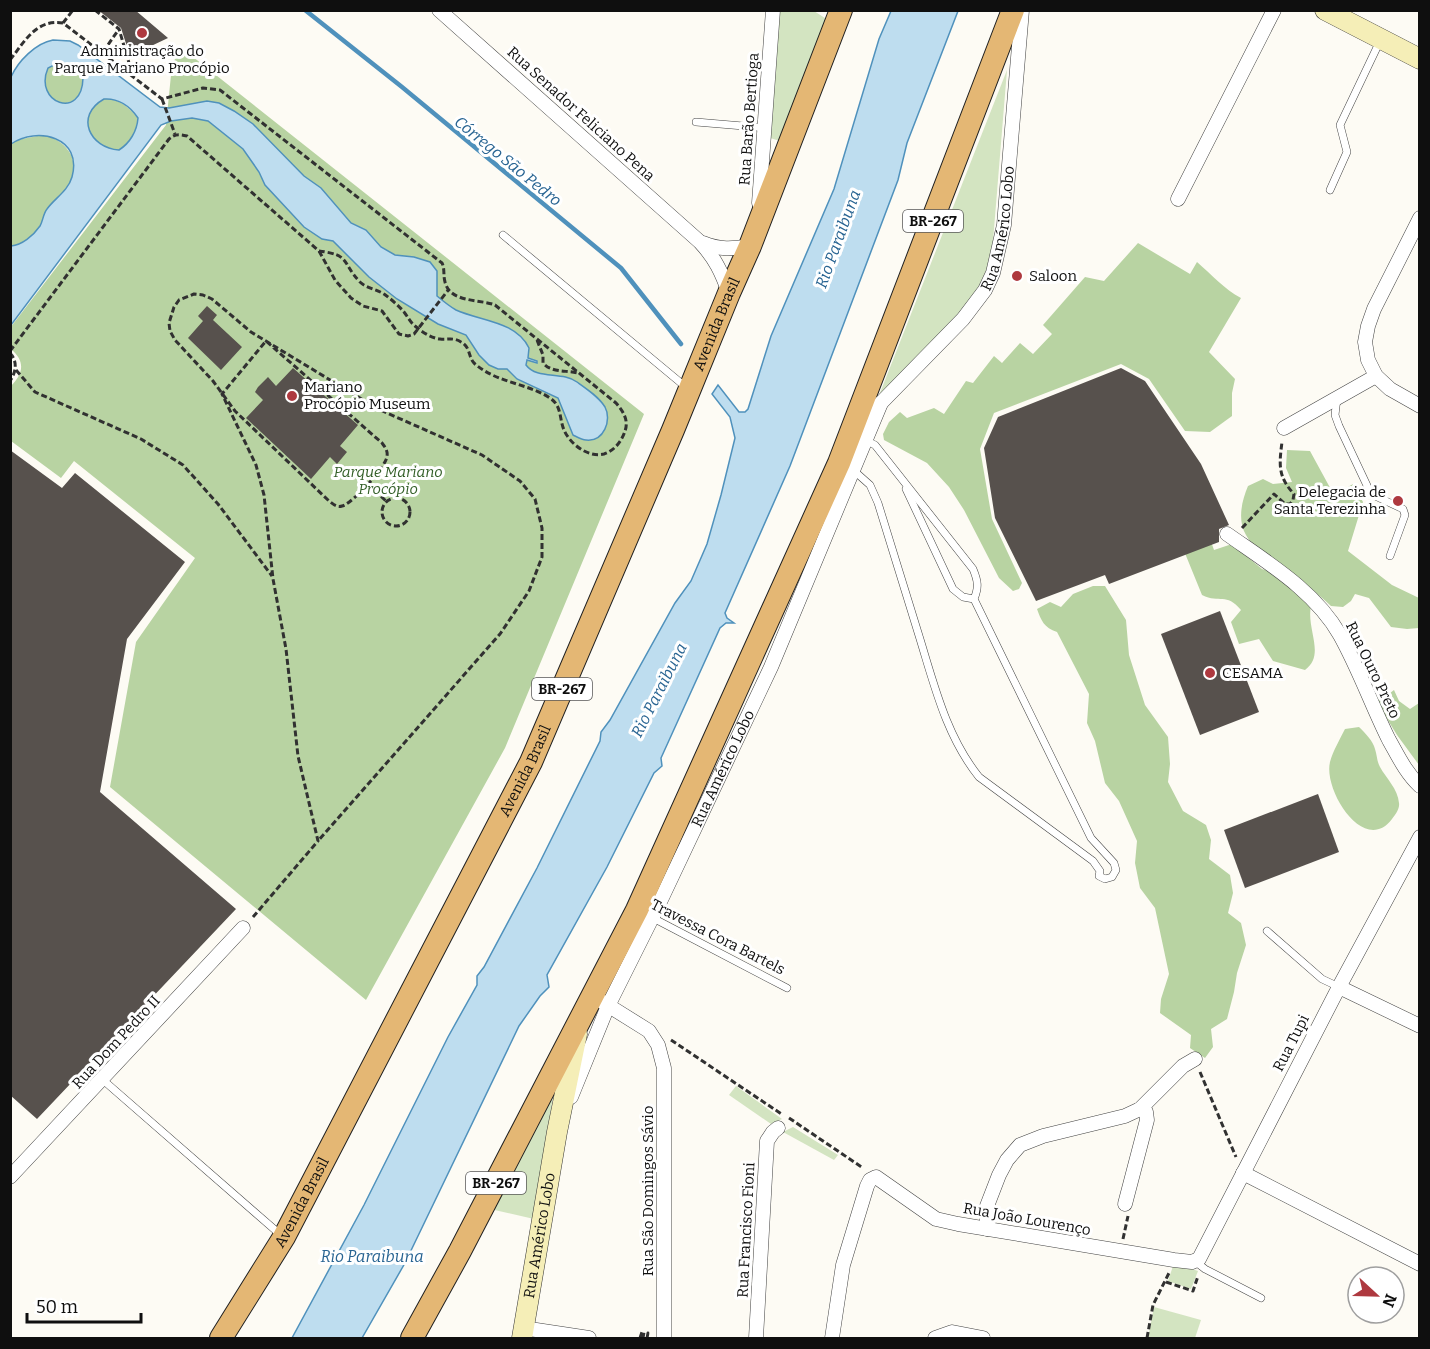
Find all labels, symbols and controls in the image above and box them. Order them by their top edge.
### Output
marker: Administração do Parque Mariano Procópio [135,26,149,40]
place label: Administração do Parque Mariano Procópio [54,42,230,77]
street label: Rua Senador Feliciano Pena [503,43,659,185]
street label: Rua Barão Bertioga [735,52,763,186]
water label: Córrego São Pedro [451,112,565,210]
street label: Rua Américo Lobo [977,165,1018,294]
water label: Rio Paraibuna [811,187,865,291]
road number: BR-267 [903,210,963,232]
place label: Saloon [1029,267,1077,285]
marker: Saloon [1010,269,1024,283]
street label: Avenida Brasil [689,275,744,373]
place label: Mariano Procópio Museum [304,378,431,413]
marker: Mariano Procópio Museum [285,389,299,403]
park label: Parque Mariano Procópio [333,463,443,498]
place label: Delegacia de Santa Terezinha [1274,483,1386,518]
marker: Delegacia de Santa Terezinha [1391,494,1405,508]
street label: Rua Ouro Preto [1342,619,1404,721]
water label: Rio Paraibuna [627,640,691,740]
place label: CESAMA [1222,664,1284,682]
marker: CESAMA [1203,666,1217,680]
road number: BR-267 [532,678,592,700]
street label: Rua Américo Lobo [688,707,758,830]
street label: Avenida Brasil [495,722,555,820]
street label: Travessa Cora Bartels [648,895,788,979]
street label: Rua Dom Pedro II [68,992,164,1092]
street label: Rua Tupi [1269,1011,1313,1074]
street label: Rua São Domingos Sávio [639,1106,657,1276]
street label: Avenida Brasil [271,1154,333,1251]
street label: Rua Francisco Fioni [733,1161,759,1298]
street label: Rua Américo Lobo [520,1171,559,1300]
road number: BR-267 [466,1172,526,1194]
street label: Rua João Lourenço [962,1199,1092,1239]
water label: Rio Paraibuna [320,1247,424,1266]
north arrow [1346,1265,1406,1325]
scale bar [27,1286,141,1324]
text: N [1378,1291,1401,1310]
text: 50 m [36,1296,78,1318]

